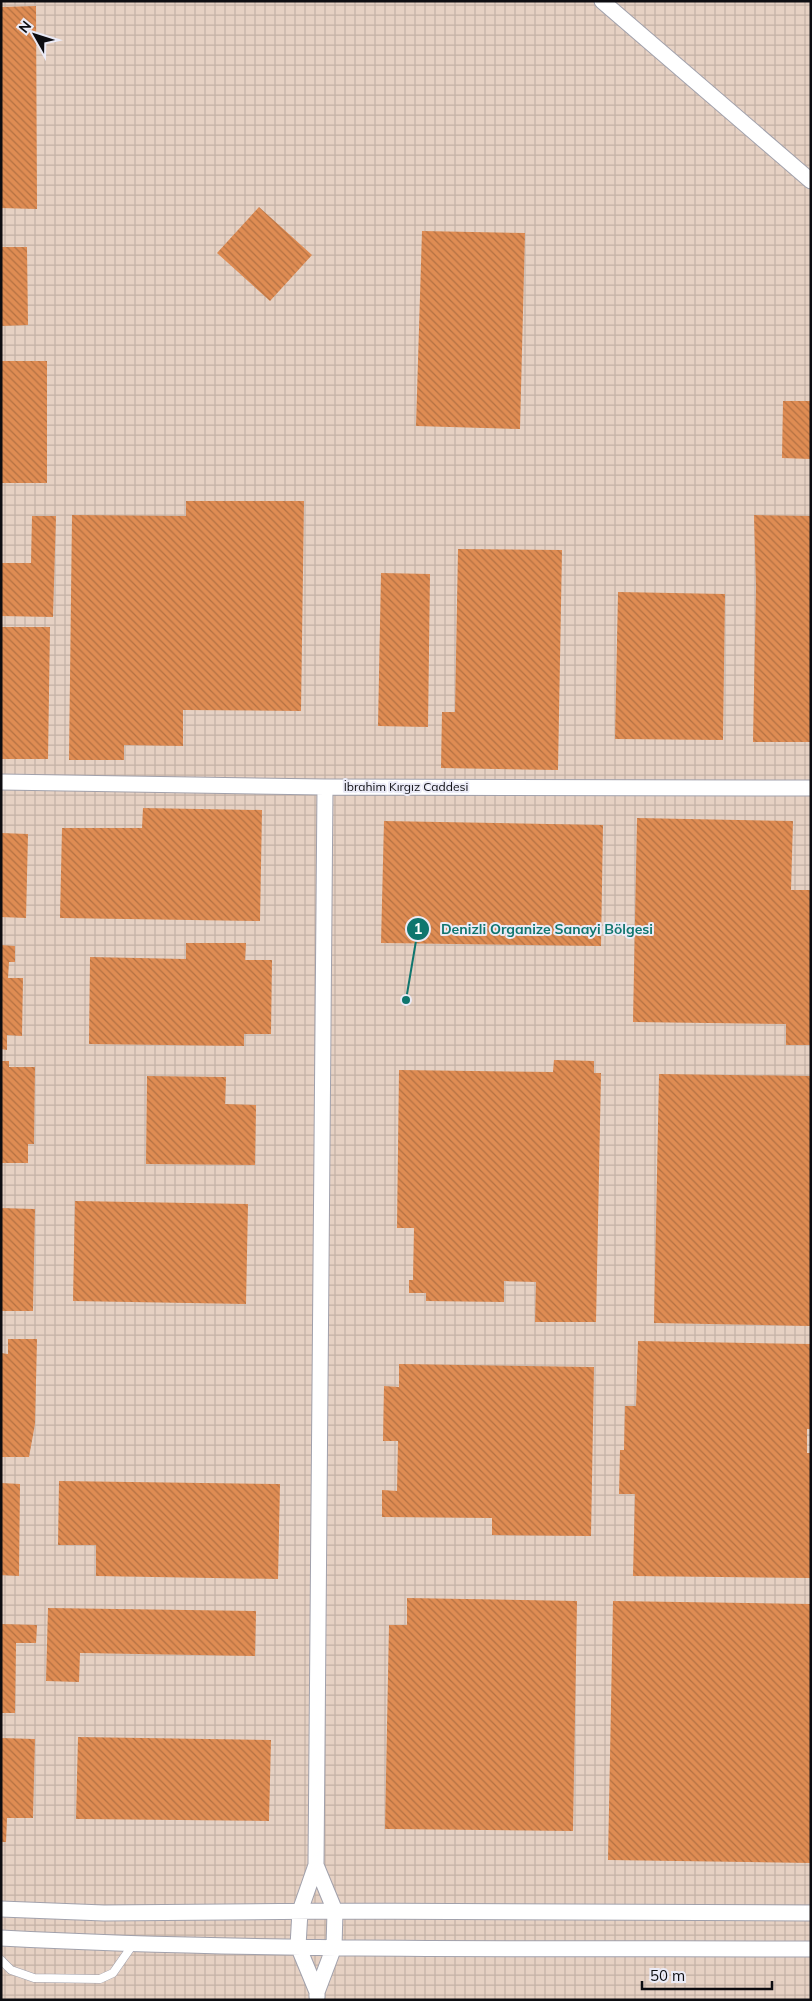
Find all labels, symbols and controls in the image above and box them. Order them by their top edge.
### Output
north arrow [10,10,60,60]
text: N [15,17,35,37]
street label: İbrahim Kırgız Caddesi [344,779,468,794]
callout: Denizli Organize Sanayi Bölgesi [406,914,663,943]
text: 1 [413,919,423,938]
text: Denizli Organize Sanayi Bölgesi [441,920,653,938]
scale bar [642,1958,772,1990]
text: 50 m [650,1966,685,1985]

